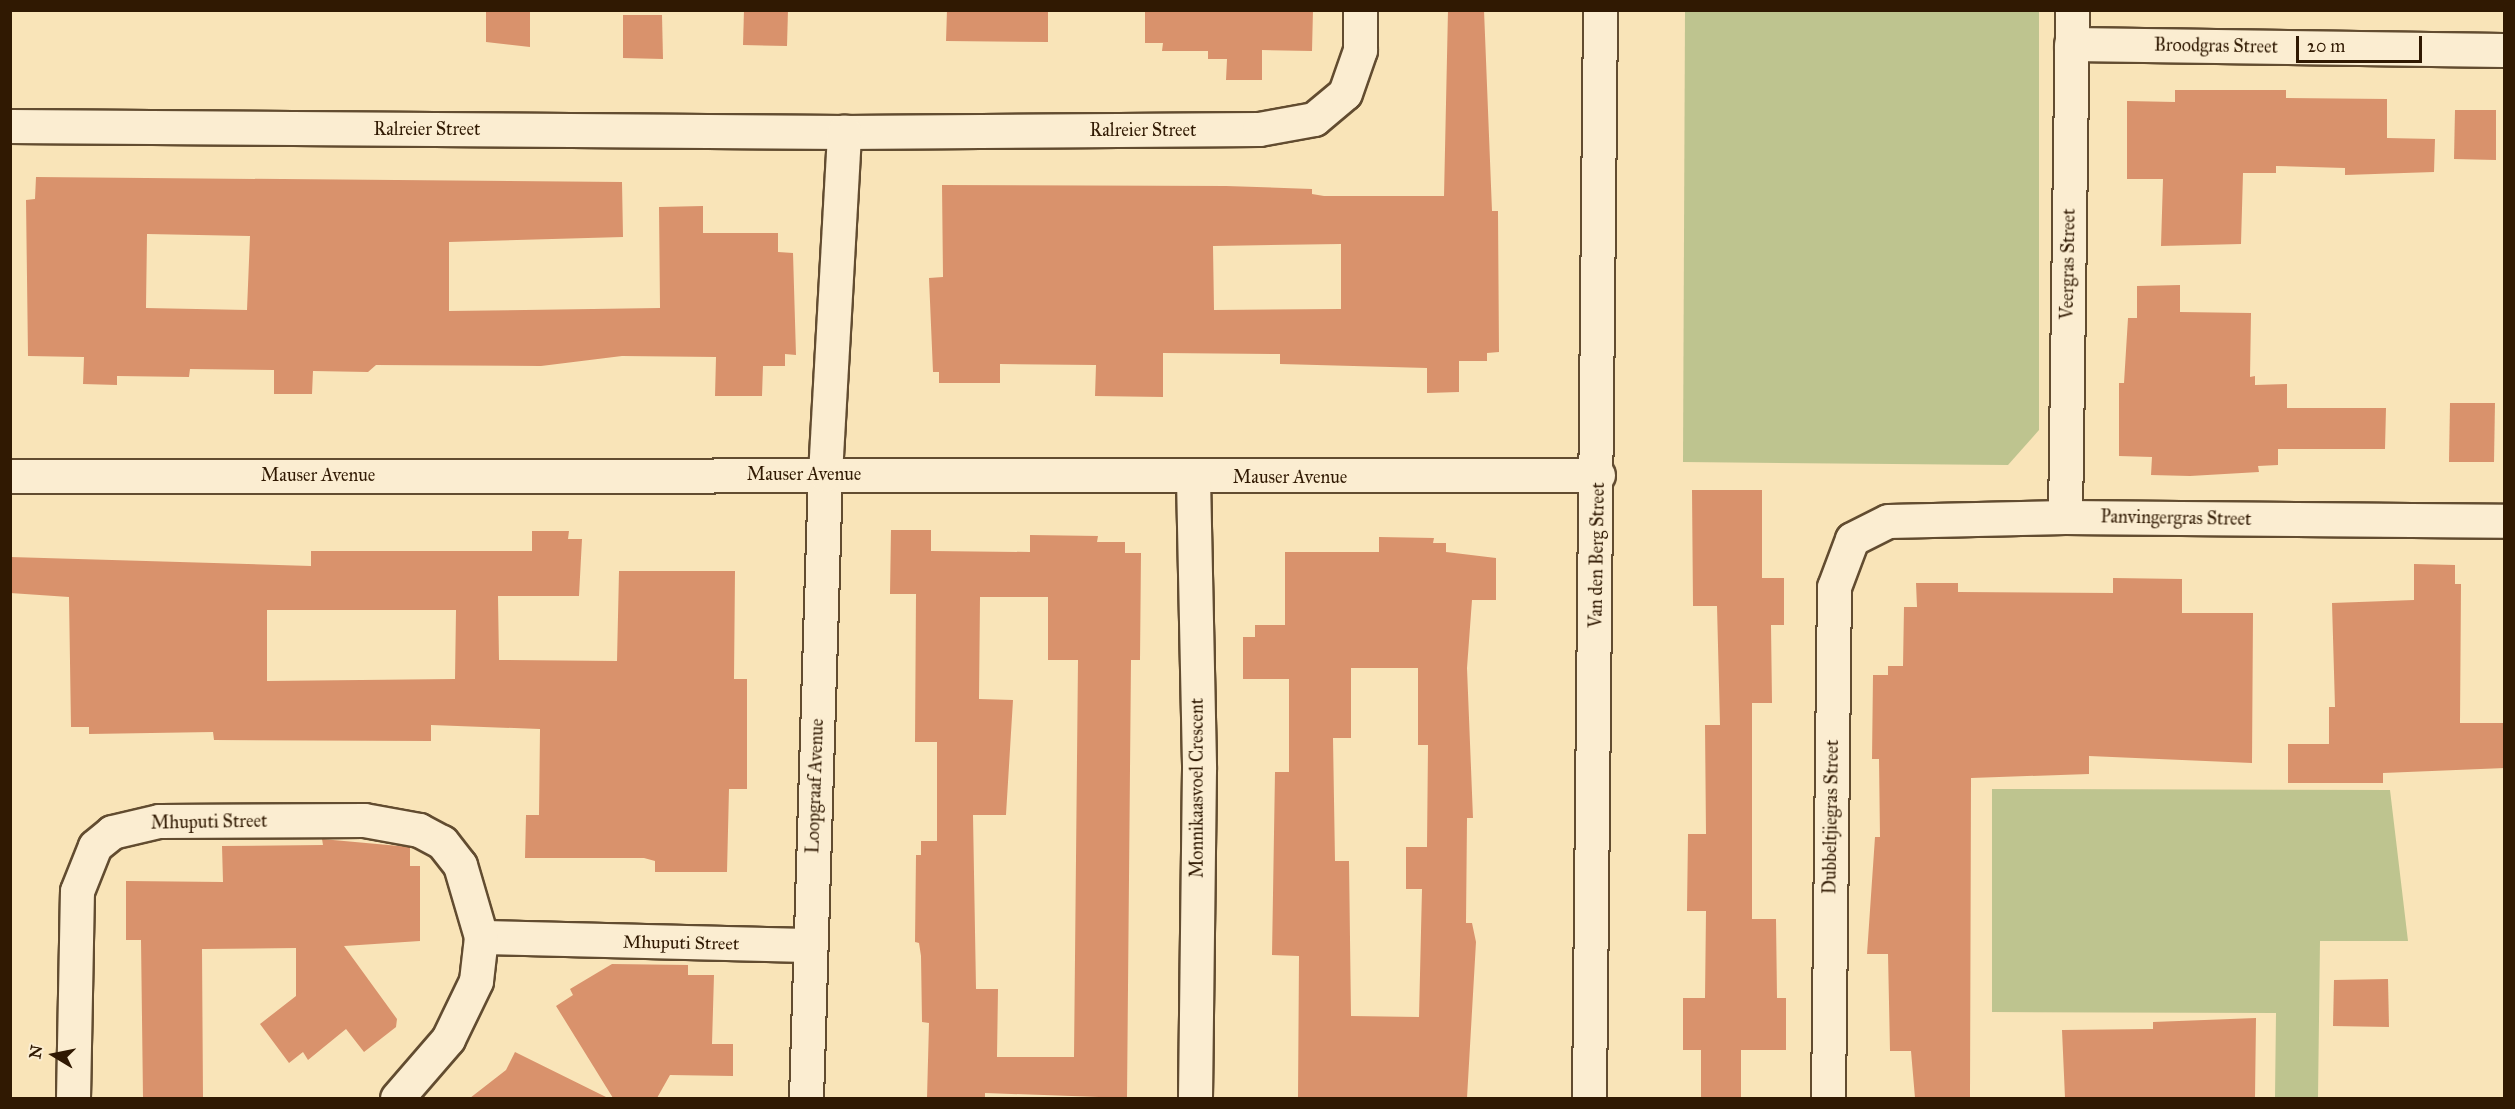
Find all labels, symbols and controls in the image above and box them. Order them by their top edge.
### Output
scale bar [2299,24,2425,62]
street label: Broodgras Street [2154,34,2278,58]
text: 20 m [2307,35,2345,57]
street label: Ralreier Street [374,118,480,140]
street label: Ralreier Street [1090,119,1196,141]
street label: Veergras Street [2056,208,2080,320]
street label: Mauser Avenue [747,463,861,485]
street label: Mauser Avenue [261,464,375,486]
street label: Mauser Avenue [1233,466,1347,488]
street label: Van den Berg Street [1585,482,1609,628]
street label: Panvingergras Street [2100,506,2252,530]
street label: Monnikaasvoel Crescent [1186,698,1208,878]
street label: Loopgraaf Avenue [802,718,828,854]
street label: Dubbeltjiegras Street [1819,740,1843,894]
street label: Mhuputi Street [151,810,267,834]
street label: Mhuputi Street [623,931,739,955]
north arrow [24,1025,84,1085]
text: N [25,1043,46,1060]

